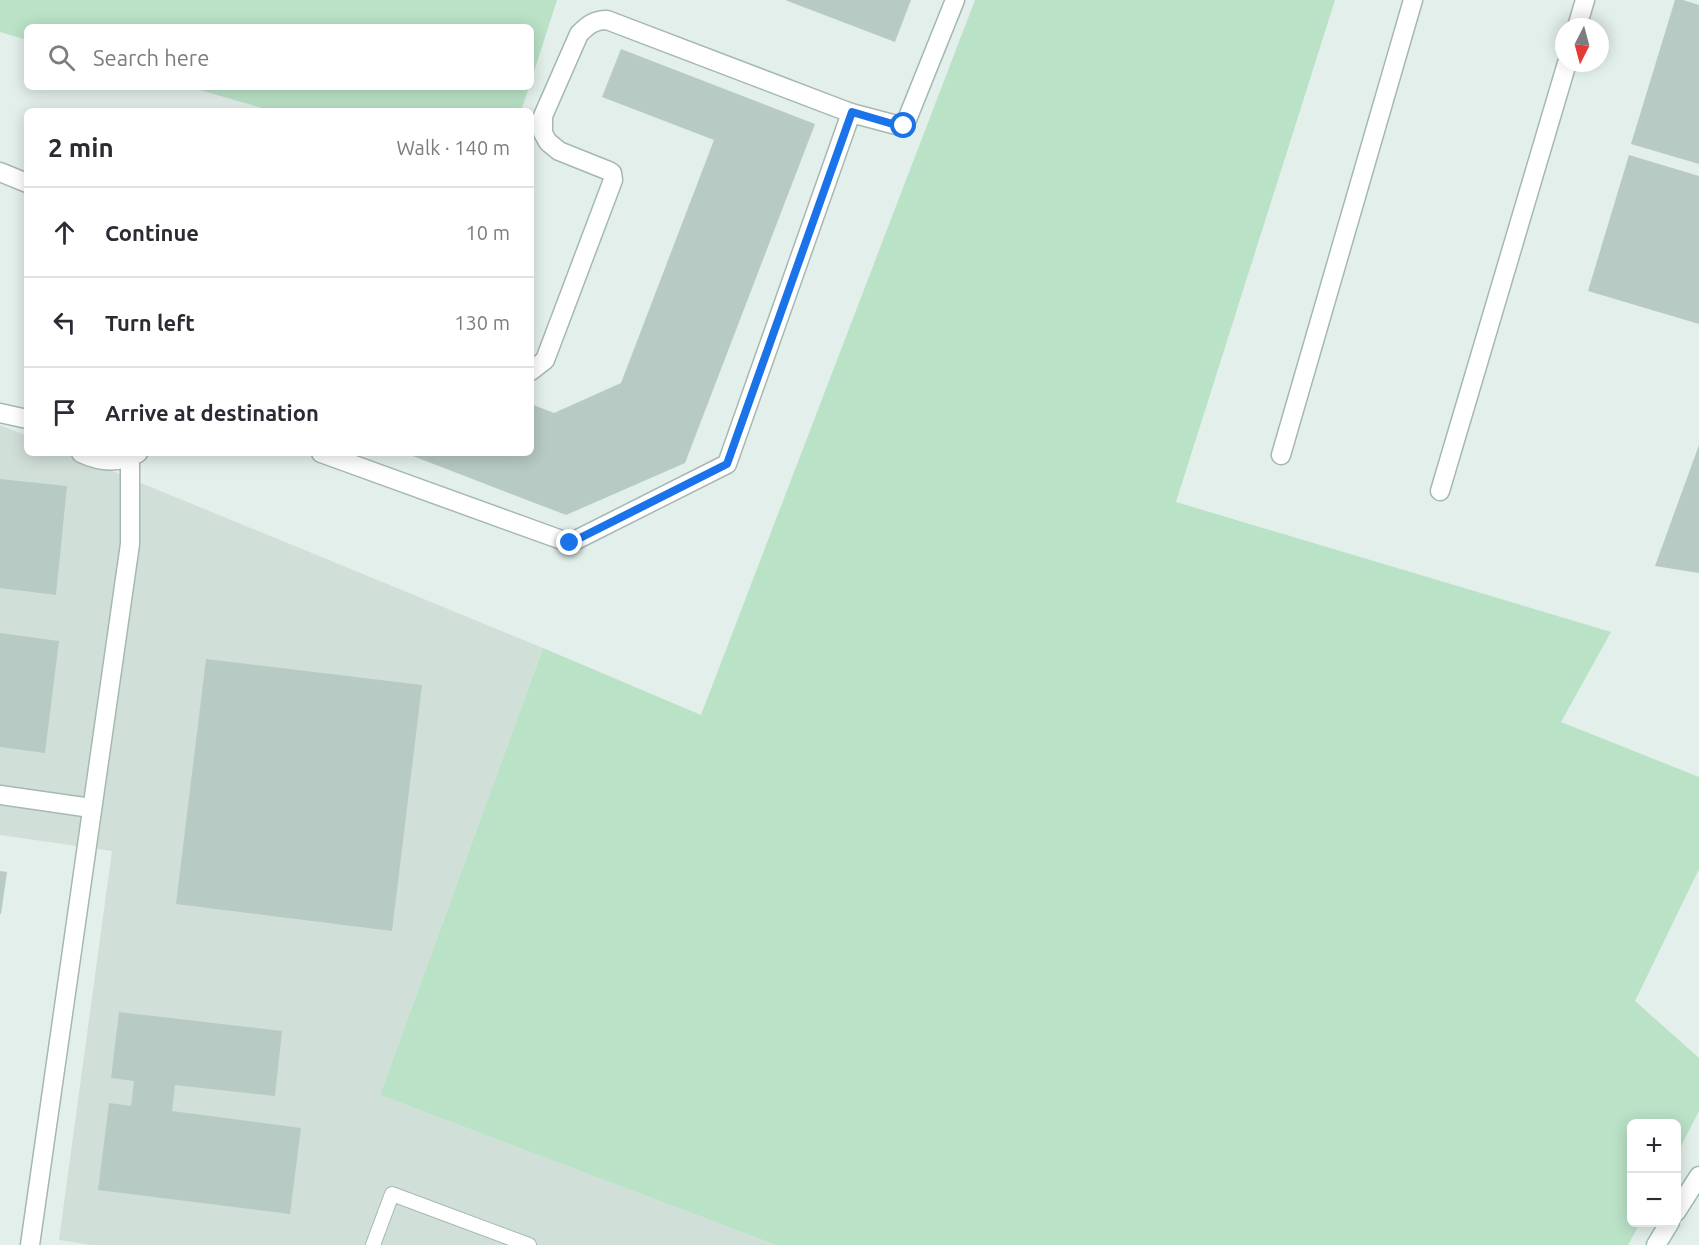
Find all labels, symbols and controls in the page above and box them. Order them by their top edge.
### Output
north arrow [1555,18,1609,72]
search box [24,24,534,90]
icon: search [45,41,78,74]
text: Search here [93,45,209,70]
route start [890,112,916,138]
text: 2 min [48,133,114,162]
text: Walk · 140 m [397,136,510,159]
icon: ahead [48,216,81,249]
text: Continue [105,220,199,245]
text: 10 m [466,221,510,244]
icon: left [48,306,81,339]
text: Turn left [105,310,195,335]
text: 130 m [454,311,510,334]
icon: arrive [48,396,81,429]
text: Arrive at destination [105,400,319,425]
route end [556,529,582,555]
map controls [1627,1119,1681,1227]
button: + [1627,1119,1681,1173]
button: − [1627,1173,1681,1227]

